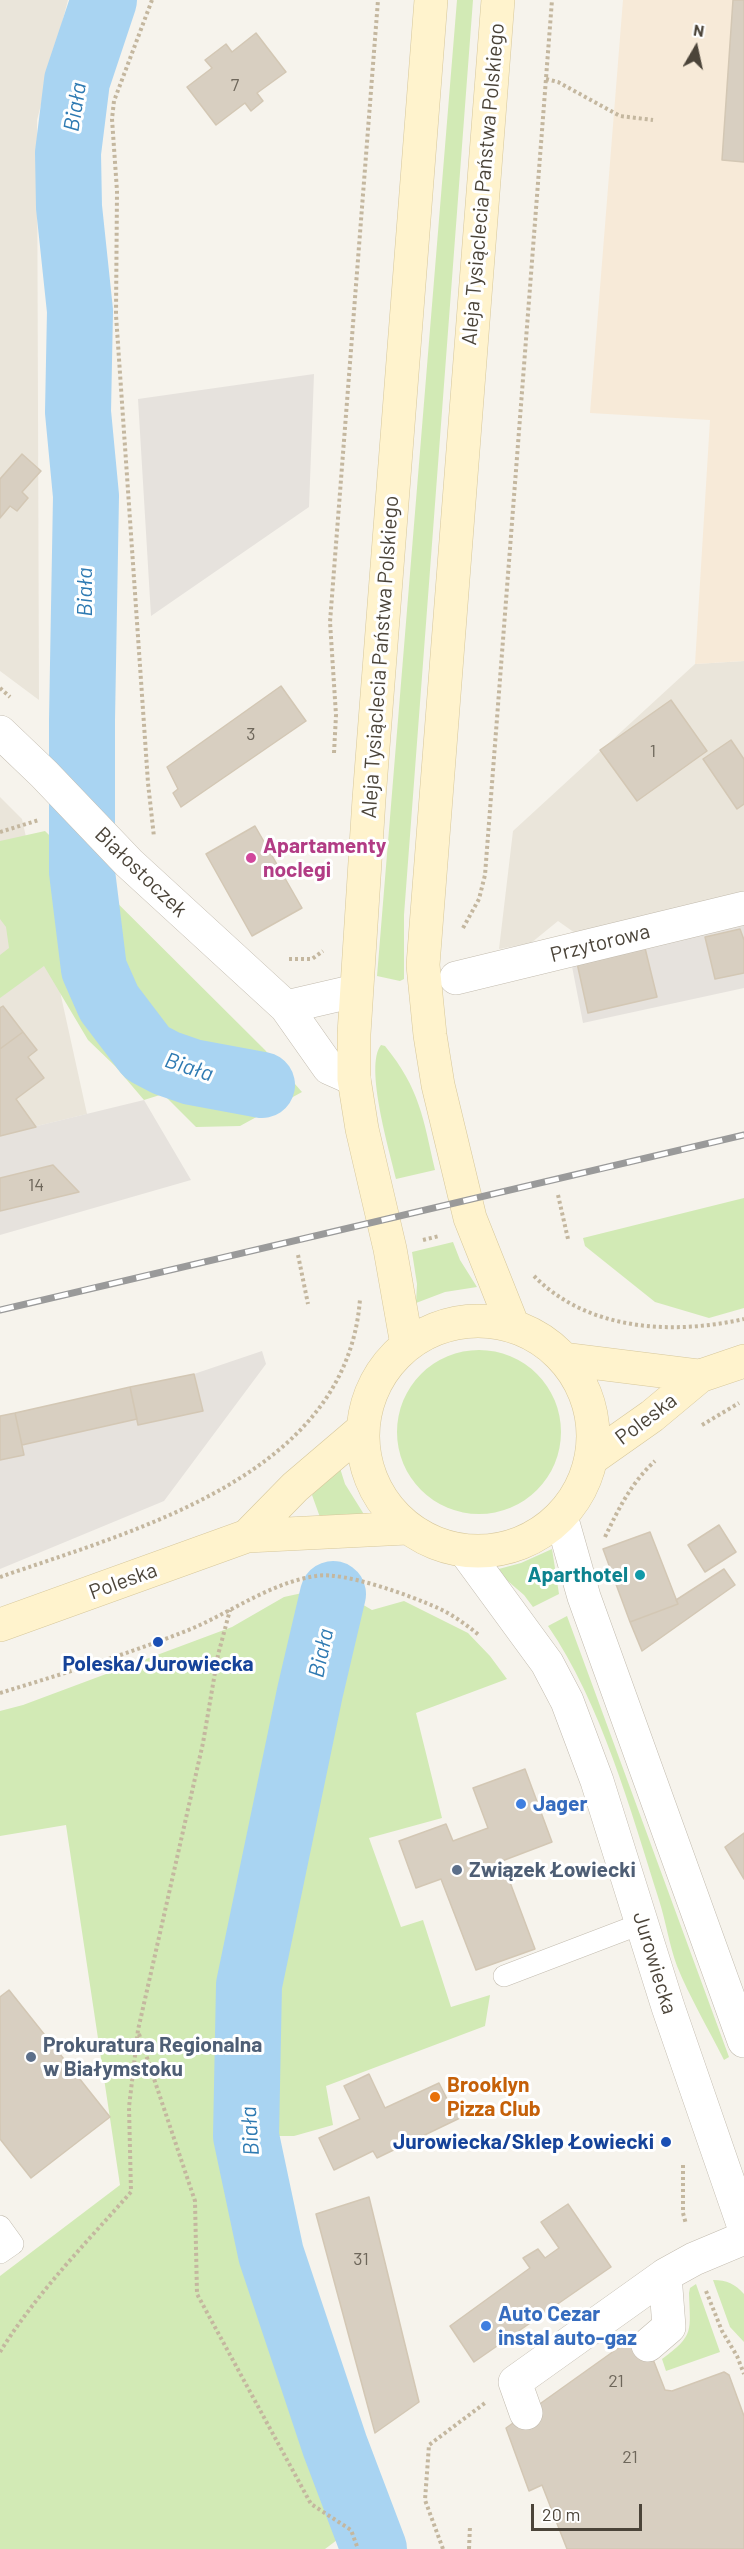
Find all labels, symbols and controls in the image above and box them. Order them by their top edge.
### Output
north arrow [666,18,726,78]
text: N [692,20,706,40]
street label: Aleja Tysiąclecia Państwa Polskiego [456,22,510,346]
house number: 7 [231,74,239,96]
water label: Biała [58,81,92,133]
street label: Aleja Tysiąclecia Państwa Polskiego [356,495,404,819]
water label: Biała [72,567,98,617]
house number: 3 [246,723,256,745]
house number: 1 [650,740,656,762]
street label: Białostoczek [90,822,192,922]
place label: Apartamenty noclegi [263,833,386,883]
marker: Apartamenty noclegi [244,851,258,865]
street label: Przytorowa [547,918,653,968]
water label: Biała [161,1047,217,1087]
house number: 14 [28,1174,44,1196]
street label: Poleska [610,1388,682,1450]
street label: Poleska [86,1557,160,1605]
place label: Aparthotel [527,1562,628,1588]
marker: Aparthotel [633,1568,647,1582]
water label: Biała [303,1626,339,1680]
marker: Poleska/Jurowiecka [151,1635,165,1649]
place label: Poleska/Jurowiecka [62,1651,254,1677]
place label: Jager [533,1791,588,1817]
marker: Jager [514,1797,528,1811]
place label: Związek Łowiecki [469,1857,636,1883]
marker: Związek Łowiecki [450,1863,464,1877]
street label: Jurowiecka [628,1909,682,2017]
place label: Prokuratura Regionalna w Białymstoku [43,2032,262,2082]
marker: Prokuratura Regionalna w Białymstoku [24,2050,38,2064]
place label: Brooklyn Pizza Club [447,2072,541,2122]
marker: Brooklyn Pizza Club [428,2090,442,2104]
water label: Biała [235,2105,265,2157]
place label: Jurowiecka/Sklep Łowiecki [393,2129,654,2155]
marker: Jurowiecka/Sklep Łowiecki [659,2135,673,2149]
house number: 31 [353,2248,369,2270]
place label: Auto Cezar instal auto-gaz [498,2301,637,2351]
marker: Auto Cezar instal auto-gaz [479,2319,493,2333]
house number: 21 [608,2370,624,2392]
house number: 21 [622,2446,638,2468]
scale bar [534,2492,645,2530]
text: 20 m [542,2503,580,2525]

